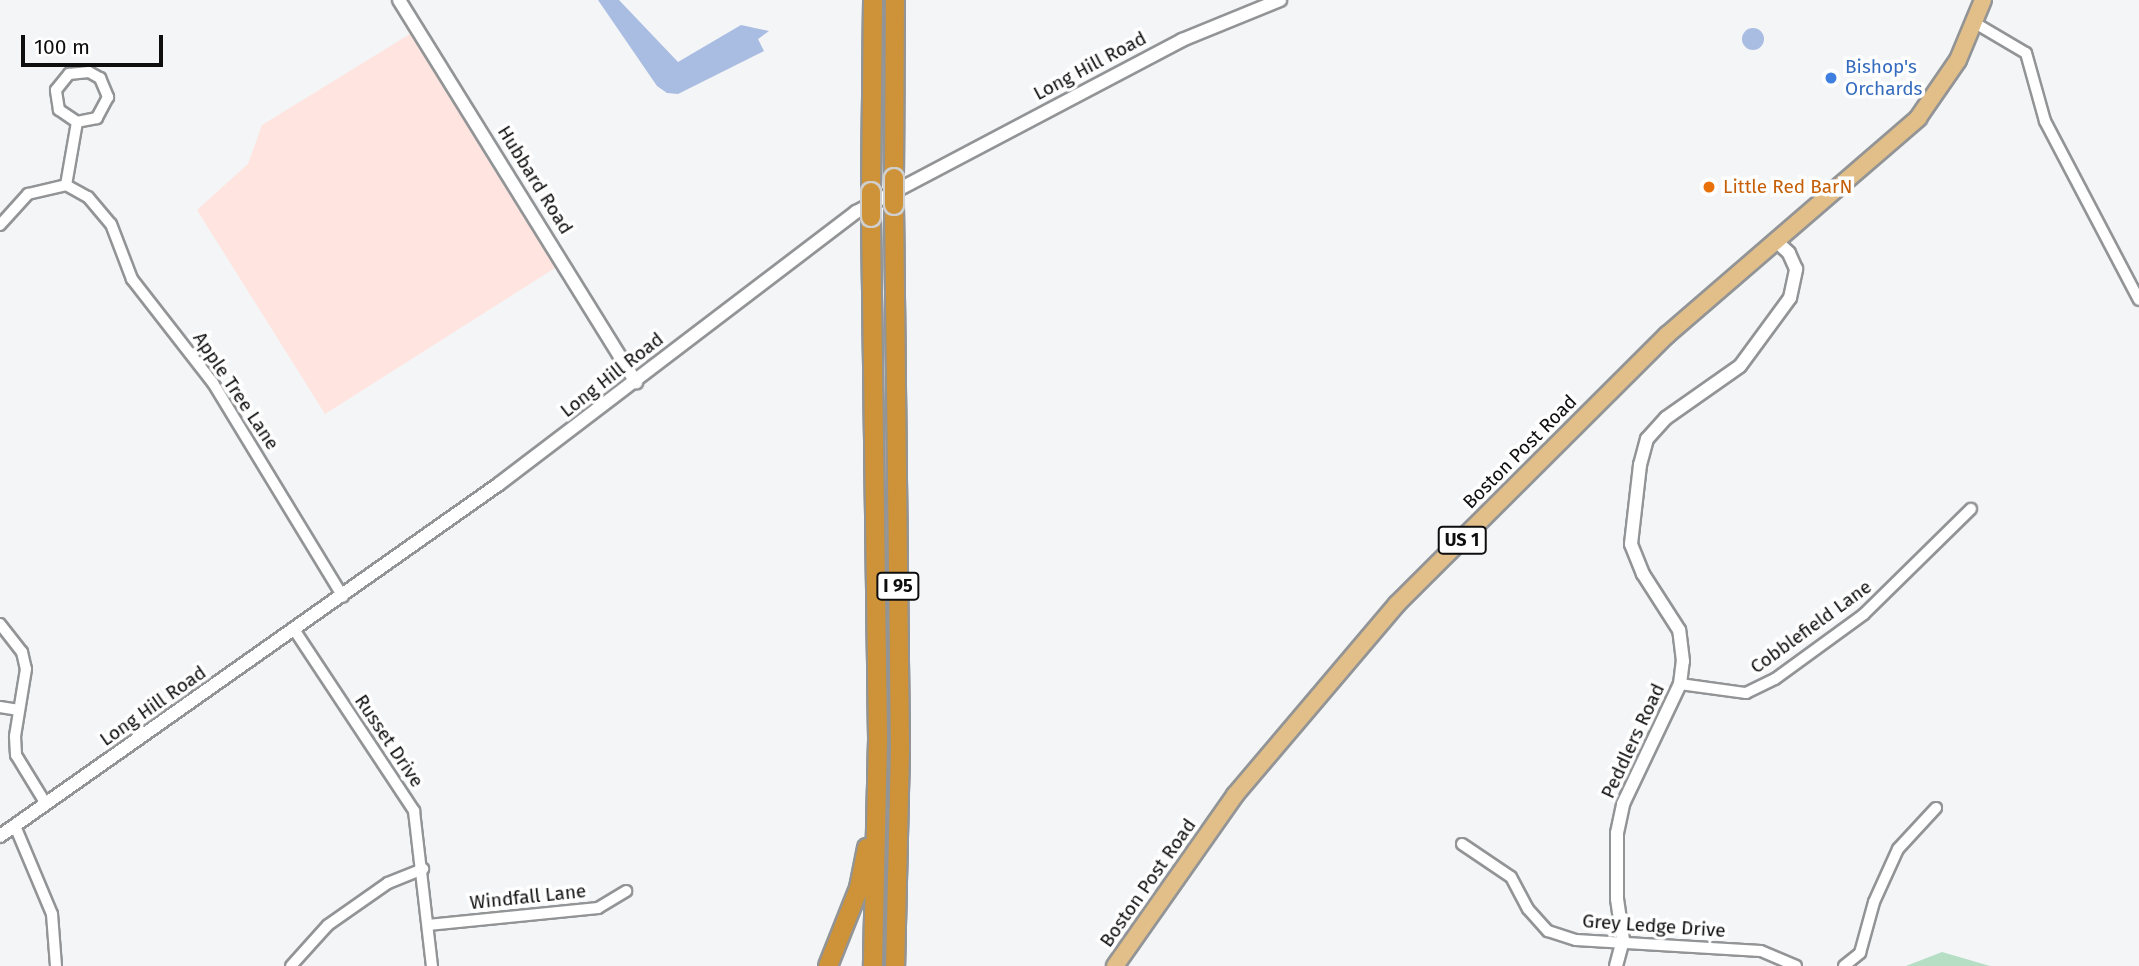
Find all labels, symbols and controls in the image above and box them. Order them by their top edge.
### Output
scale bar [24,21,166,65]
street label: Long Hill Road [1030,27,1150,105]
text: 100 m [34,34,90,60]
place label: Bishop's Orchards [1845,56,1922,100]
marker: Bishop's Orchards [1823,70,1839,86]
street label: Hubbard Road [493,122,577,238]
place label: Little Red BarN [1723,176,1852,198]
marker: Little Red BarN [1701,179,1717,195]
street label: Apple Tree Lane [188,328,284,454]
street label: Long Hill Road [556,328,668,422]
street label: Boston Post Road [1458,390,1582,514]
road number: US 1 [1438,526,1486,554]
road number: I 95 [875,572,921,600]
street label: Cobblefield Lane [1746,575,1876,679]
street label: Long Hill Road [96,661,210,751]
street label: Peddlers Road [1596,680,1670,802]
street label: Russet Drive [350,690,428,792]
street label: Boston Post Road [1095,814,1201,952]
street label: Windfall Lane [469,880,587,914]
street label: Grey Ledge Drive [1582,910,1726,942]

